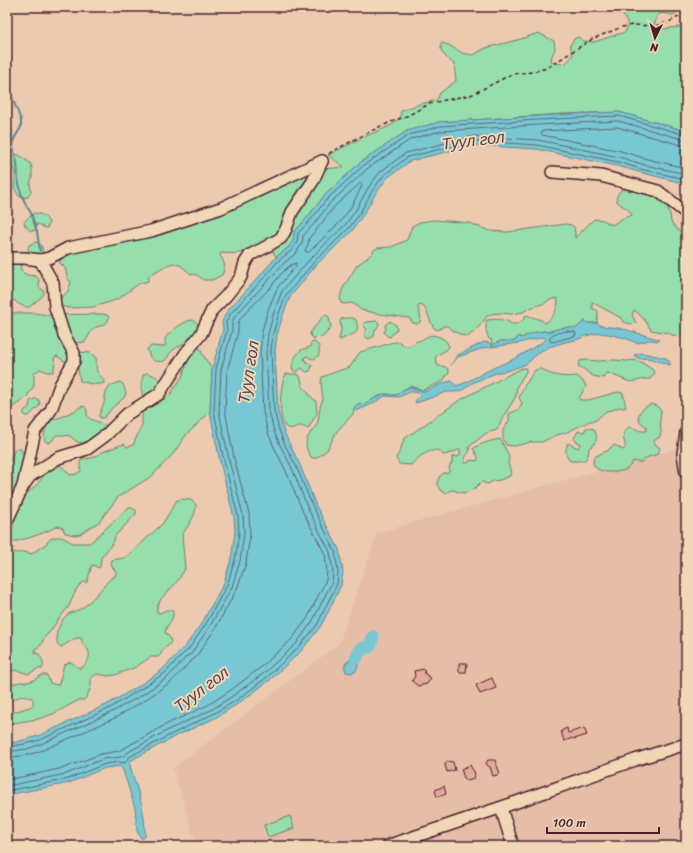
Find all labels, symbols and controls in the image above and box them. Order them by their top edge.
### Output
north arrow [635,18,675,58]
text: N [649,38,660,57]
water label: Туул гол [440,122,506,159]
water label: Туул гол [229,338,268,406]
water label: Туул гол [167,659,235,720]
scale bar [547,809,659,835]
text: 100 m [553,812,586,834]

